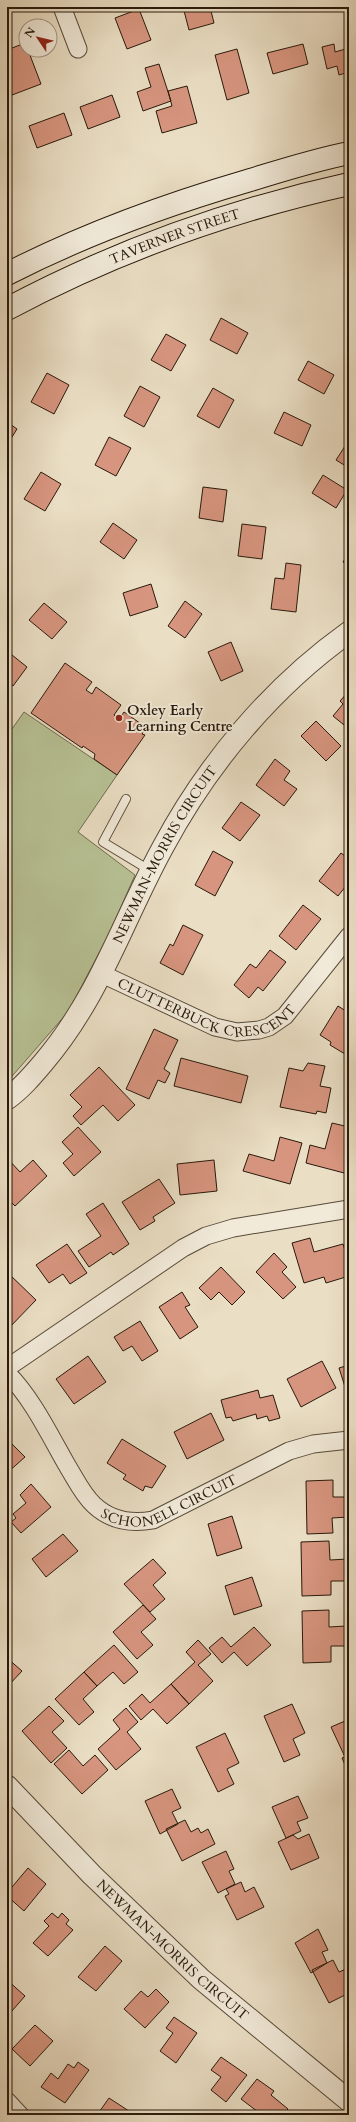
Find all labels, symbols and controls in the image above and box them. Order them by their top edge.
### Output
north arrow [18,18,58,58]
text: N [21,24,39,41]
street label: TAVERNER STREET [107,204,242,269]
place label: Oxley Early Learning Centre [127,701,233,736]
marker: Oxley Early Learning Centre [114,713,124,723]
street label: NEWMAN-MORRIS CIRCUIT [108,762,221,947]
street label: CLUTTERBUCK CRESCENT [114,974,300,1042]
street label: SCHONELL CIRCUIT [97,1470,240,1532]
street label: NEWMAN-MORRIS CIRCUIT [92,1875,253,2024]

